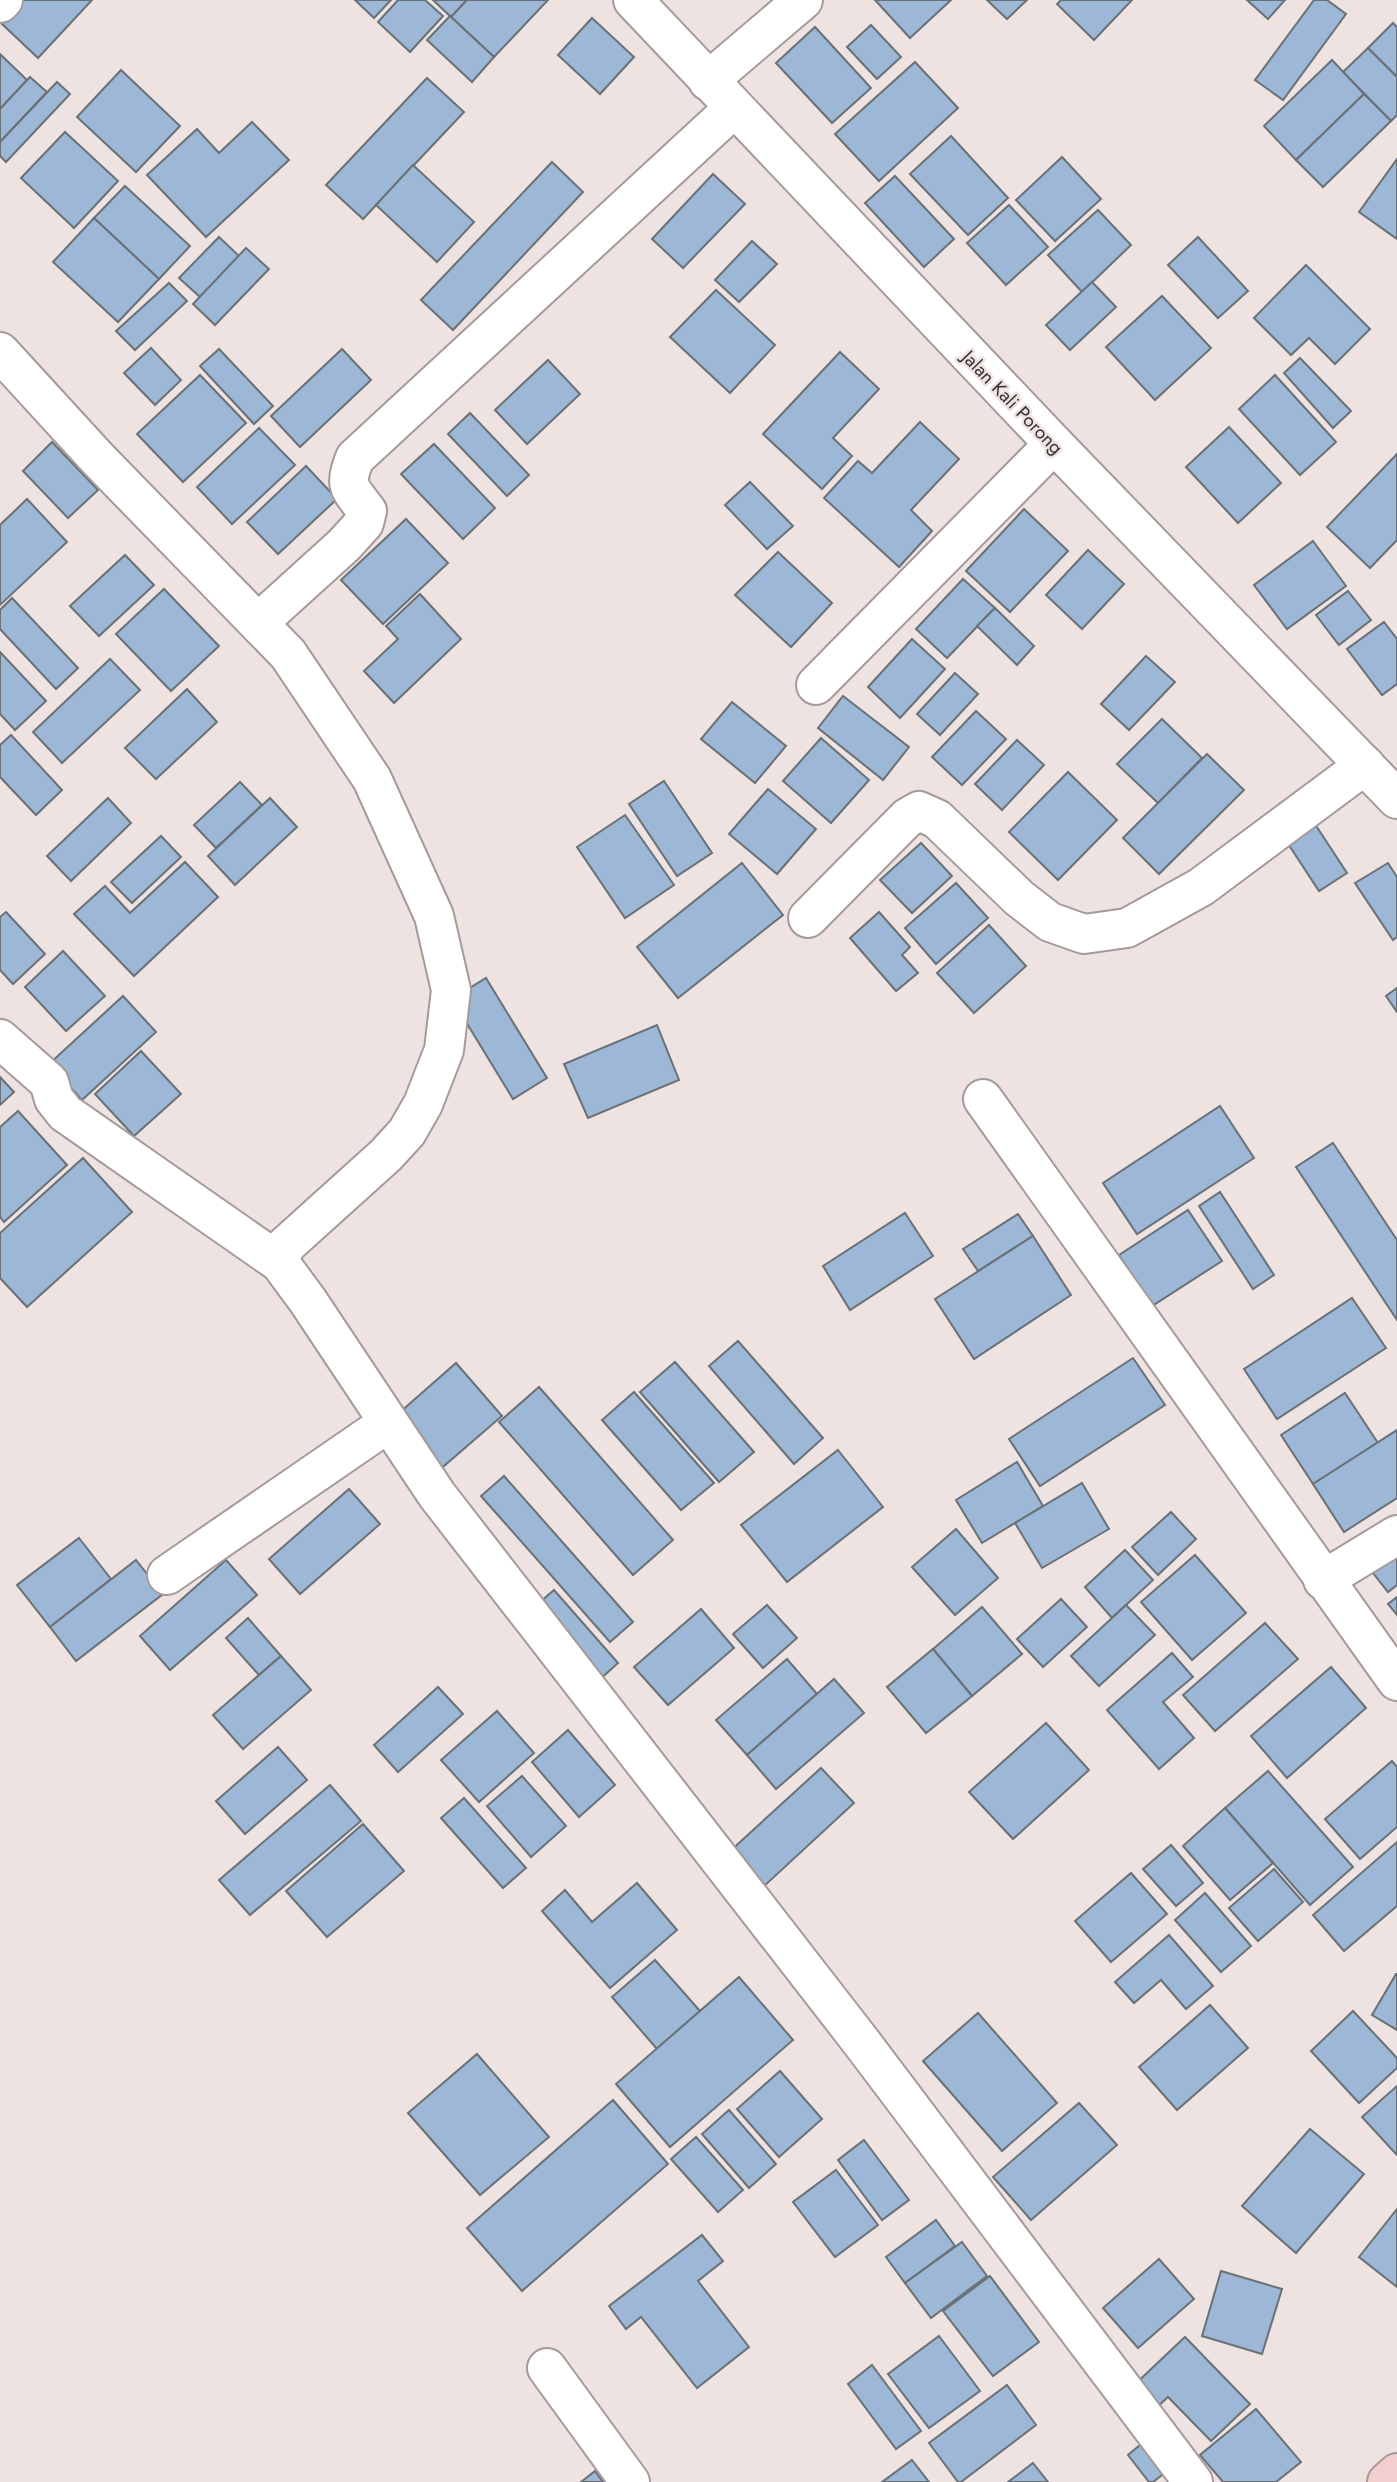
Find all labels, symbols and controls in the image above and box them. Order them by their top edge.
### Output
street label: Jalan Kali Porong [954,342,1069,460]

